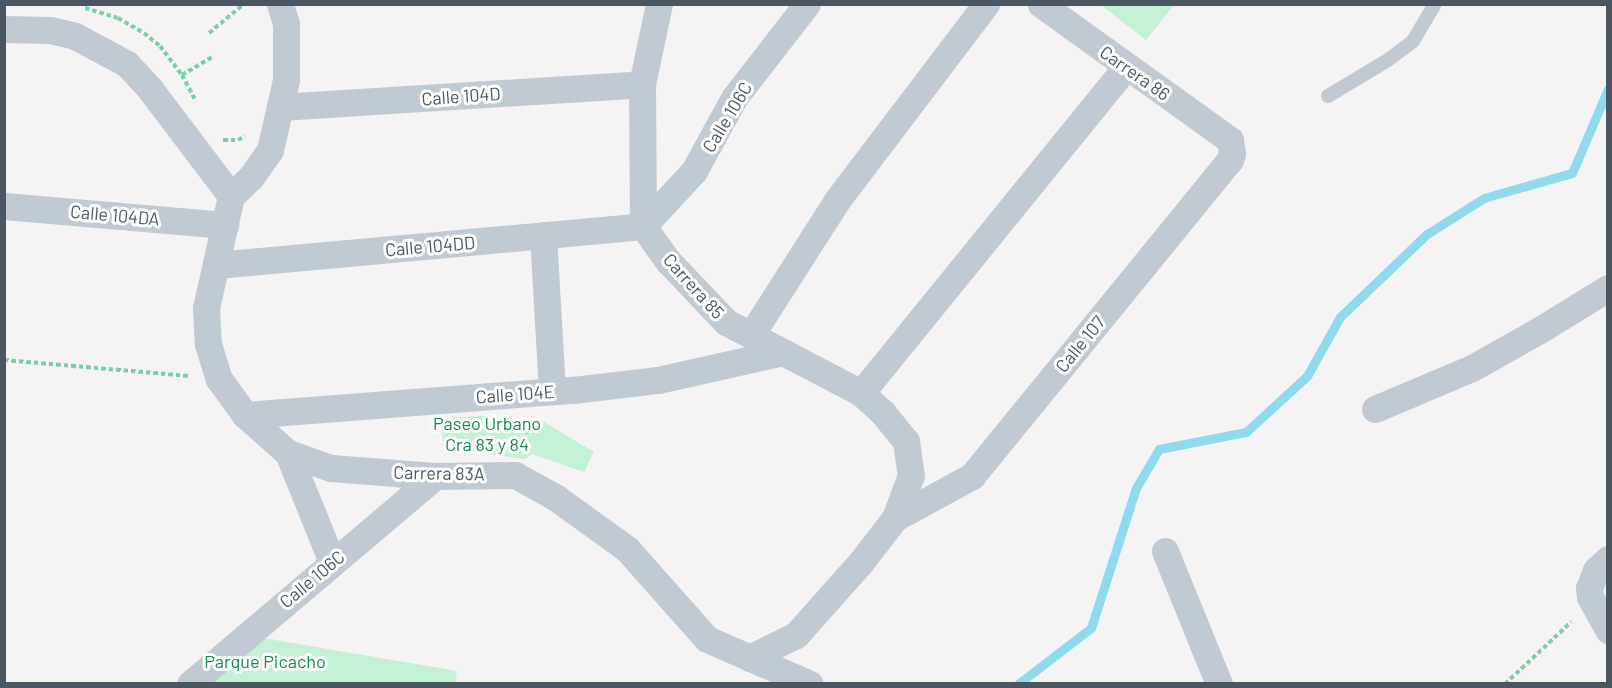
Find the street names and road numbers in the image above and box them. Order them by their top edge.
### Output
street label: Carrera 86 [1096,41,1174,105]
street label: Calle 106C [698,78,756,156]
street label: Calle 104D [421,82,501,110]
street label: Calle 104DA [69,200,161,230]
street label: Calle 104DD [384,231,476,261]
street label: Carrera 85 [659,249,729,323]
street label: Calle 107 [1051,311,1109,377]
street label: Calle 104E [475,380,555,408]
street label: Carrera 83A [393,461,485,485]
street label: Calle 106C [275,546,349,612]

